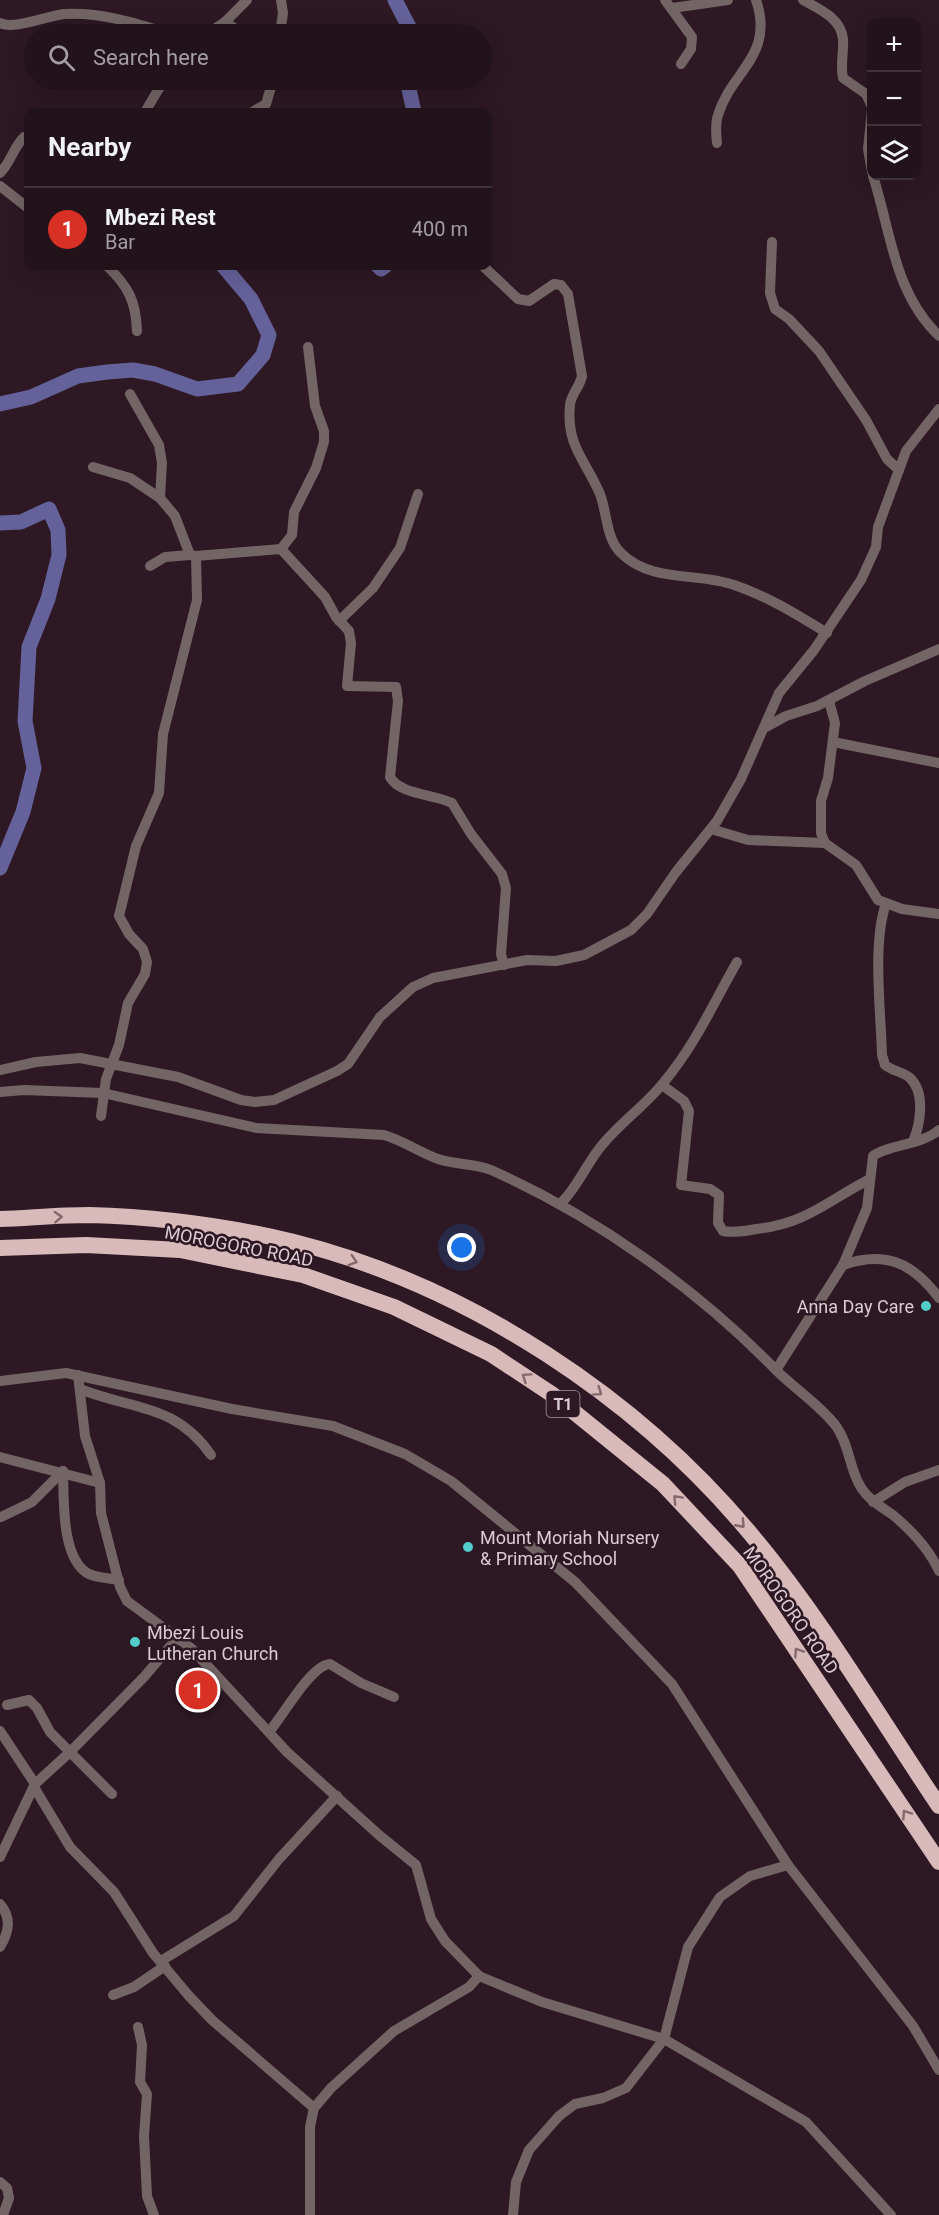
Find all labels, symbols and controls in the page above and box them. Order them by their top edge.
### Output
map controls [867,18,921,180]
button: + [867,18,921,72]
search box [24,24,492,90]
icon: search [45,41,78,74]
text: Search here [93,45,209,70]
button: − [867,72,921,126]
button: layers [867,126,921,180]
text: Nearby [48,132,131,162]
text: Mbezi Rest [105,205,216,230]
text: 1 [62,217,73,241]
text: 400 m [412,217,468,241]
text: Bar [105,230,135,254]
one-way arrow [54,1210,63,1223]
street label: MOROGORO ROAD [163,1221,315,1271]
your location [447,1233,476,1262]
one-way arrow [347,1254,358,1266]
place label: Anna Day Care [797,1296,914,1317]
marker: Anna Day Care [919,1299,933,1313]
one-way arrow [521,1373,532,1384]
one-way arrow [592,1385,603,1396]
road number: T1 [546,1391,580,1417]
one-way arrow [673,1496,684,1506]
one-way arrow [734,1517,745,1527]
place label: Mount Moriah Nursery & Primary School [480,1527,660,1569]
marker: Mount Moriah Nursery & Primary School [461,1540,475,1554]
street label: MOROGORO ROAD [739,1542,843,1678]
place label: Mbezi Louis Lutheran Church [147,1622,278,1664]
marker: Mbezi Louis Lutheran Church [128,1635,142,1649]
one-way arrow [794,1648,805,1659]
pin: 1 [178,1668,218,1712]
one-way arrow [903,1809,914,1820]

